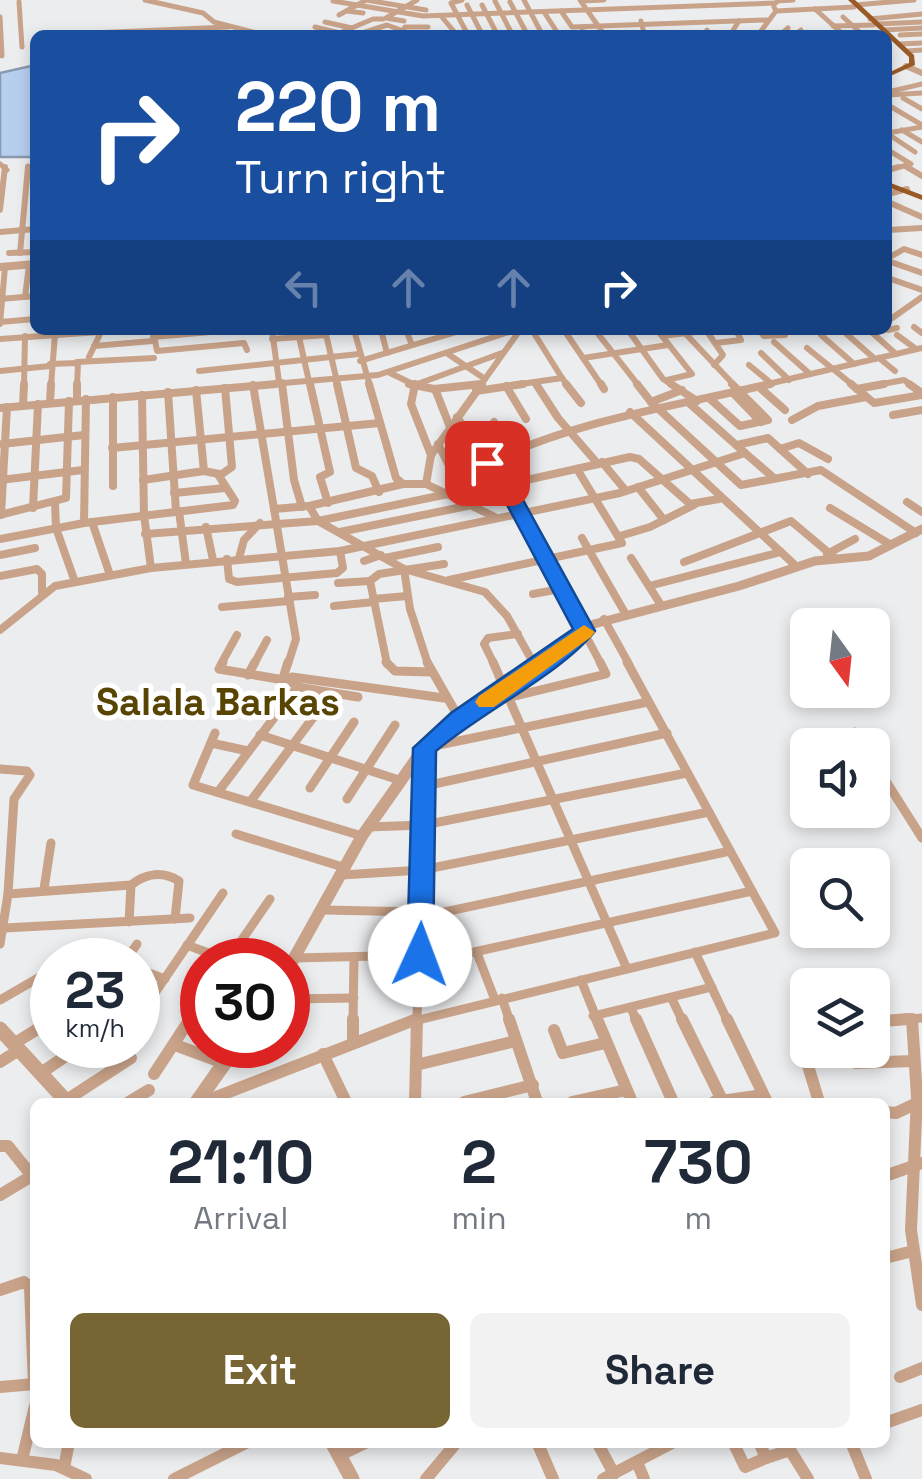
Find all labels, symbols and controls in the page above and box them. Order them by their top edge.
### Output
text: 220 m [235,62,441,151]
icon: right [70,70,200,200]
text: Turn right [235,149,446,206]
icon: left [276,260,331,315]
icon: ahead [381,260,436,315]
icon: ahead [486,260,541,315]
icon: right [591,260,646,315]
pin [445,421,530,506]
icon: arrive [460,436,515,491]
north arrow [790,608,890,708]
map controls [790,608,890,1068]
district label: Salala Barkas [96,678,340,726]
button: sound [790,728,890,828]
button: search [790,848,890,948]
position arrow [368,903,472,1007]
speed limit sign: 30 [180,938,310,1068]
text: 23 [65,959,125,1023]
button: layers [790,968,890,1068]
text: km/h [65,1012,125,1044]
text: 21:10 [167,1124,314,1201]
text: 2 [461,1124,497,1201]
text: 730 [644,1124,753,1201]
text: Arrival [193,1198,288,1238]
text: min [452,1198,507,1238]
text: m [684,1198,712,1238]
button: Exit [70,1313,450,1428]
button: Share [470,1313,850,1428]

